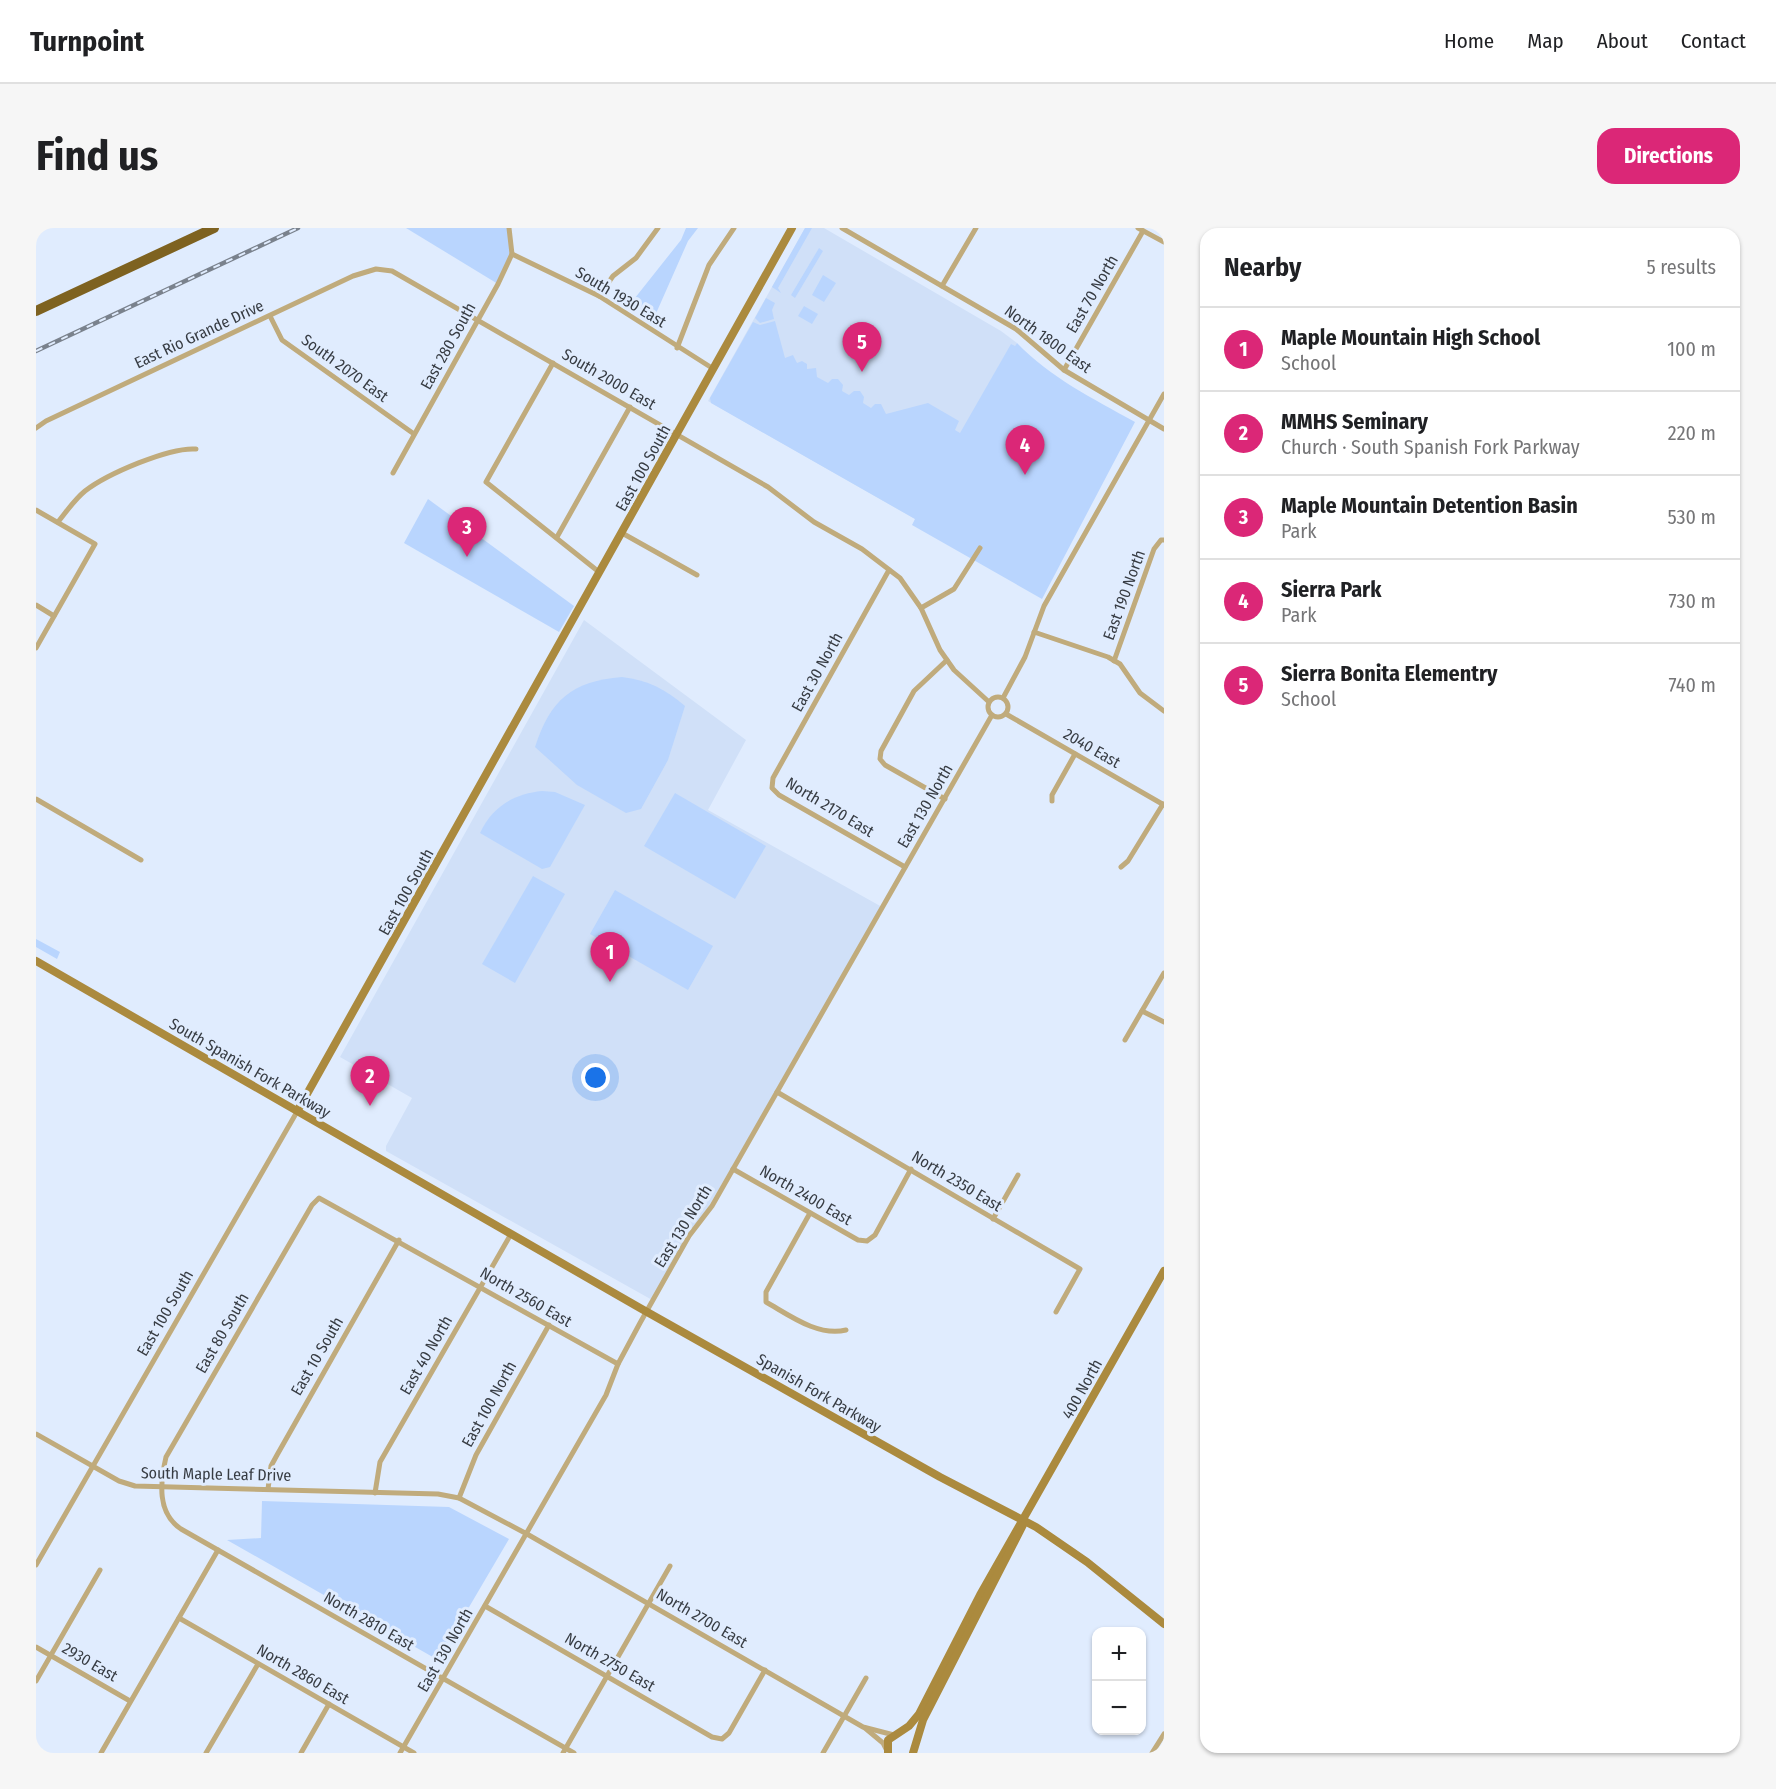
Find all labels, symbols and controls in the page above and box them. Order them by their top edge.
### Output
text: Turnpoint [30,25,144,58]
text: Home [1444,28,1494,54]
text: Map [1527,28,1564,54]
text: About [1597,28,1648,54]
text: Contact [1681,28,1746,54]
button: Directions [1597,128,1740,184]
text: Find us [36,131,158,181]
street label: East 70 North [1062,252,1122,336]
text: Nearby [1224,252,1301,283]
text: 5 results [1646,255,1716,279]
street label: South 1930 East [572,263,670,332]
street label: East Rio Grande Drive [131,296,267,372]
street label: East 280 South [416,299,480,393]
street label: North 1800 East [1001,301,1096,377]
pin: 5 [842,322,882,372]
text: Maple Mountain High School [1281,324,1540,351]
street label: South 2070 East [298,330,393,406]
text: 1 [1239,337,1248,361]
text: 100 m [1667,337,1716,361]
street label: South 2000 East [559,345,660,414]
text: School [1281,351,1336,375]
text: MMHS Seminary [1281,408,1428,435]
street label: East 100 South [611,421,675,515]
text: 2 [1239,421,1248,445]
text: 220 m [1668,421,1716,445]
pin: 4 [1006,426,1044,475]
text: Church · South Spanish Fork Parkway [1281,435,1580,459]
text: Maple Mountain Detention Basin [1281,492,1578,519]
text: 3 [1239,505,1248,529]
text: 530 m [1667,505,1716,529]
pin: 3 [448,508,486,557]
text: Park [1281,519,1317,543]
street label: East 190 North [1099,547,1149,643]
text: Sierra Park [1281,576,1381,603]
text: 4 [1238,589,1249,613]
text: 730 m [1669,589,1716,613]
text: Park [1281,603,1317,627]
street label: East 30 North [787,629,847,715]
text: Sierra Bonita Elementry [1281,660,1498,687]
text: 5 [1239,673,1248,697]
text: 740 m [1668,673,1716,697]
text: School [1281,687,1336,711]
street label: 2040 East [1060,724,1124,772]
street label: East 130 North [893,761,957,851]
street label: North 2170 East [782,773,878,841]
street label: East 100 South [374,845,438,939]
pin: 1 [590,932,630,982]
street label: South Spanish Fork Parkway [166,1014,335,1122]
pin: 2 [350,1056,390,1106]
your location [581,1063,610,1092]
street label: North 2350 East [908,1147,1006,1216]
street label: North 2400 East [757,1161,856,1229]
street label: East 130 North [650,1181,716,1271]
street label: North 2560 East [477,1263,576,1331]
street label: East 100 South [133,1267,197,1359]
street label: East 80 South [191,1290,253,1376]
street label: East 40 North [396,1312,456,1398]
street label: East 10 South [287,1313,347,1399]
street label: Spanish Fork Parkway [753,1350,885,1437]
street label: 400 North [1058,1356,1106,1422]
street label: East 100 North [458,1358,520,1450]
street label: South Maple Leaf Drive [141,1463,292,1485]
street label: North 2700 East [653,1584,752,1652]
street label: North 2810 East [320,1587,418,1655]
street label: East 130 North [413,1605,477,1695]
map controls [1092,1627,1146,1735]
button: + [1092,1627,1146,1681]
street label: North 2750 East [562,1629,659,1696]
street label: 2930 East [59,1639,122,1686]
street label: North 2860 East [254,1640,353,1708]
button: − [1092,1681,1146,1735]

